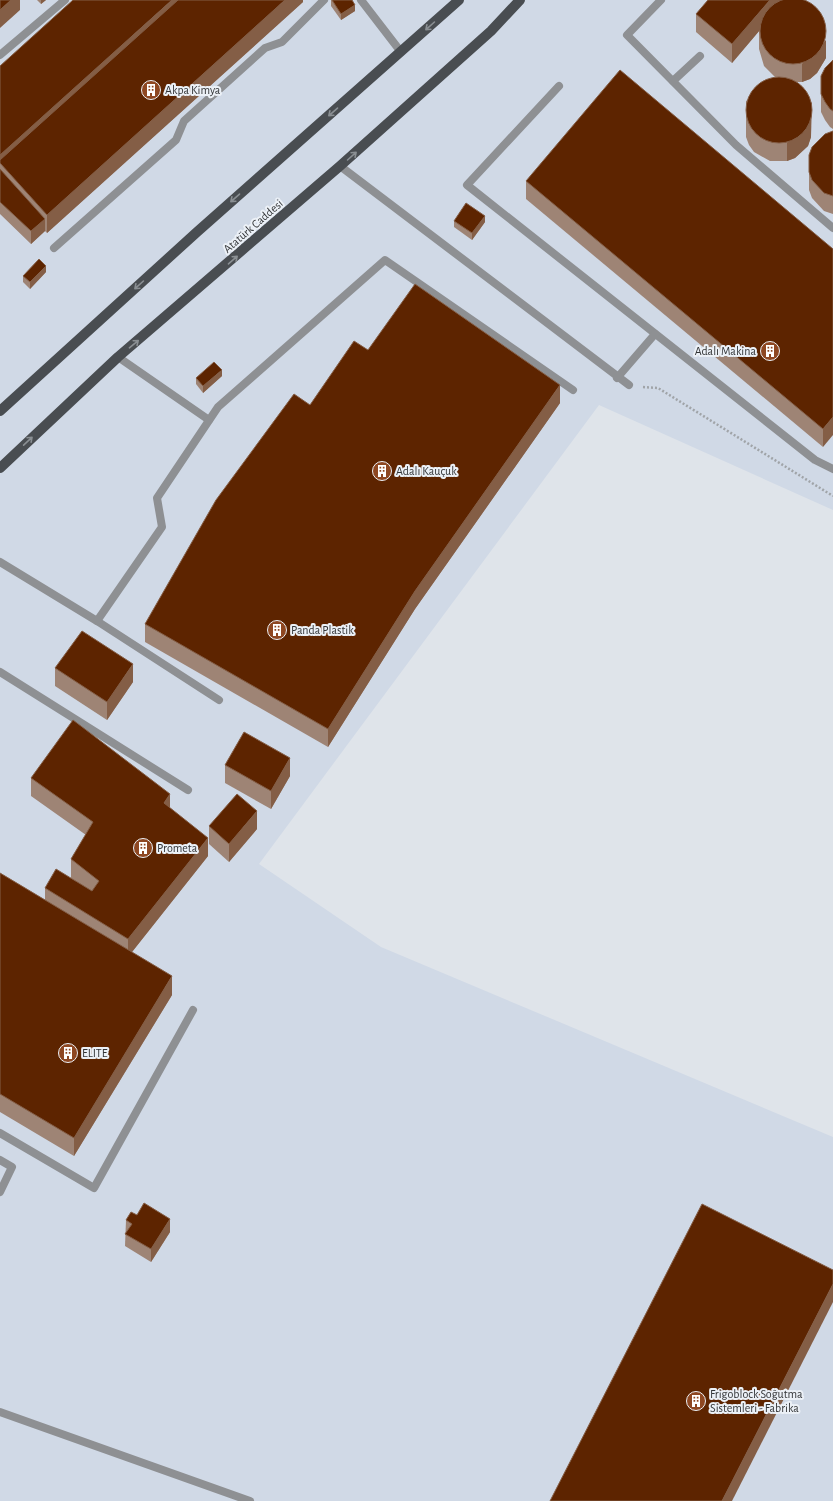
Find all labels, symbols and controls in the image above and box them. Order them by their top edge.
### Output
one-way arrow [425,21,435,30]
building icon: Akpa Kimya [140,79,162,101]
place label: Akpa Kimya [165,84,221,97]
one-way arrow [328,107,338,116]
one-way arrow [347,151,357,160]
one-way arrow [231,193,241,202]
street label: Atatürk Caddesi [221,197,285,255]
one-way arrow [228,255,239,264]
one-way arrow [134,280,144,289]
one-way arrow [129,339,140,348]
building icon: Adalı Makina [759,340,781,362]
place label: Adalı Makina [695,345,756,357]
one-way arrow [23,437,34,446]
building icon: Adalı Kauçuk [371,460,393,482]
place label: Adalı Kauçuk [396,465,457,477]
building icon: Panda Plastik [266,619,288,641]
place label: Panda Plastik [291,624,354,636]
building icon: Prometa [132,837,154,859]
place label: Prometa [157,842,198,854]
building icon: ELITE [57,1042,79,1064]
place label: ELITE [82,1047,108,1059]
place label: Frigoblock Soğutma Sistemleri - Fabrika [710,1388,803,1414]
building icon: Frigoblock Soğutma Sistemleri - Fabrika [685,1390,707,1412]

